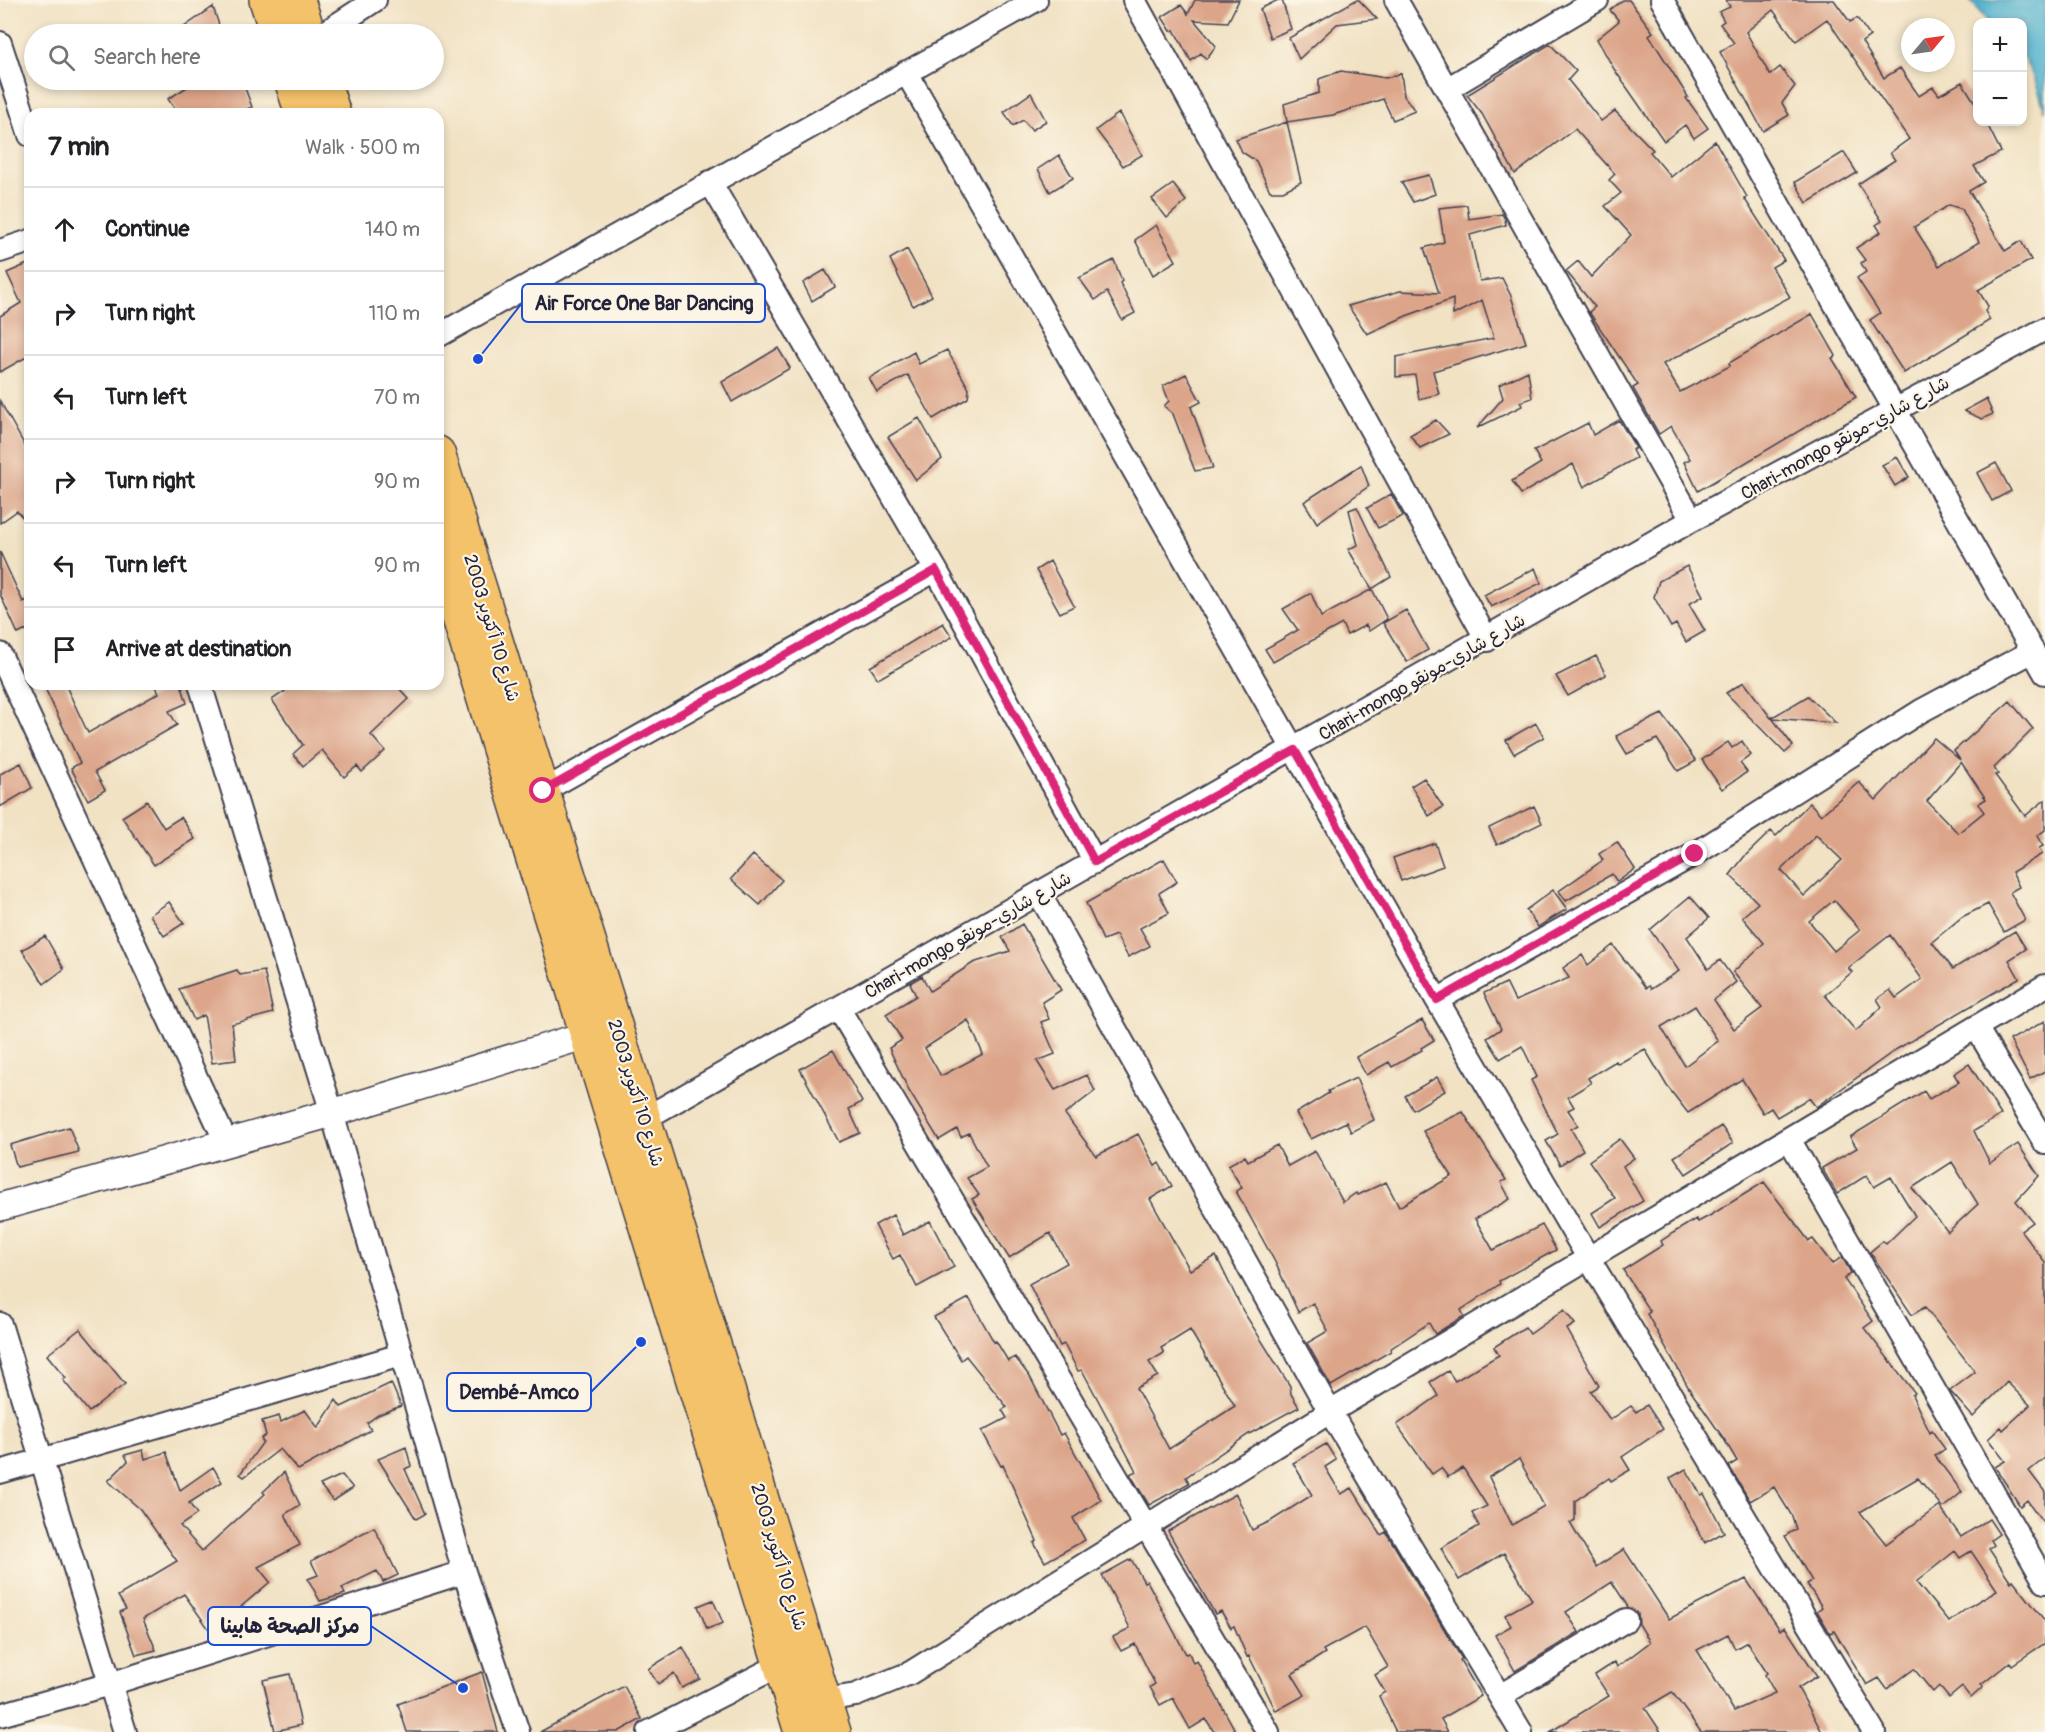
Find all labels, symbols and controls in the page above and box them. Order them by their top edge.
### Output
north arrow [1901,18,1955,72]
map controls [1973,18,2027,126]
button: + [1973,18,2027,72]
search box [24,24,444,90]
icon: search [45,41,78,74]
text: Search here [93,43,200,71]
button: − [1973,72,2027,126]
text: 7 min [48,131,110,163]
text: Walk · 500 m [305,135,420,160]
icon: ahead [48,213,81,246]
text: Continue [105,215,189,243]
text: 140 m [365,217,420,242]
callout: Air Force One Bar Dancing [522,284,765,322]
text: Air Force One Bar Dancing [534,291,754,316]
icon: right [48,297,81,330]
text: Turn right [105,299,195,327]
text: 110 m [369,301,420,326]
street label: Chari-mongo شار ع شاري-مونقو [1737,371,1954,506]
icon: left [48,381,81,414]
text: Turn left [105,383,187,411]
text: 70 m [374,385,420,410]
icon: right [48,465,81,498]
text: Turn right [105,467,195,495]
text: 90 m [374,469,420,494]
icon: left [48,549,81,582]
text: Turn left [105,551,187,579]
street label: شارع 10 أكتوبر 2003 [458,552,525,705]
text: 90 m [374,553,420,578]
street label: Chari-mongo شار ع شاري-مونقو [1315,609,1530,747]
icon: arrive [48,633,81,666]
text: Arrive at destination [105,635,291,663]
route start [529,777,555,803]
route end [1681,840,1707,866]
street label: Chari-mongo شار ع شاري-مونقو [861,867,1076,1005]
street label: شارع 10 أكتوبر 2003 [602,1017,669,1170]
callout: Dembé-Amco [447,1373,591,1411]
text: Dembé-Amco [459,1380,579,1405]
street label: شارع 10 أكتوبر 2003 [745,1481,812,1634]
callout: مركز الصحة هابينا [208,1607,371,1645]
text: مركز الصحة هابينا [220,1614,360,1639]

